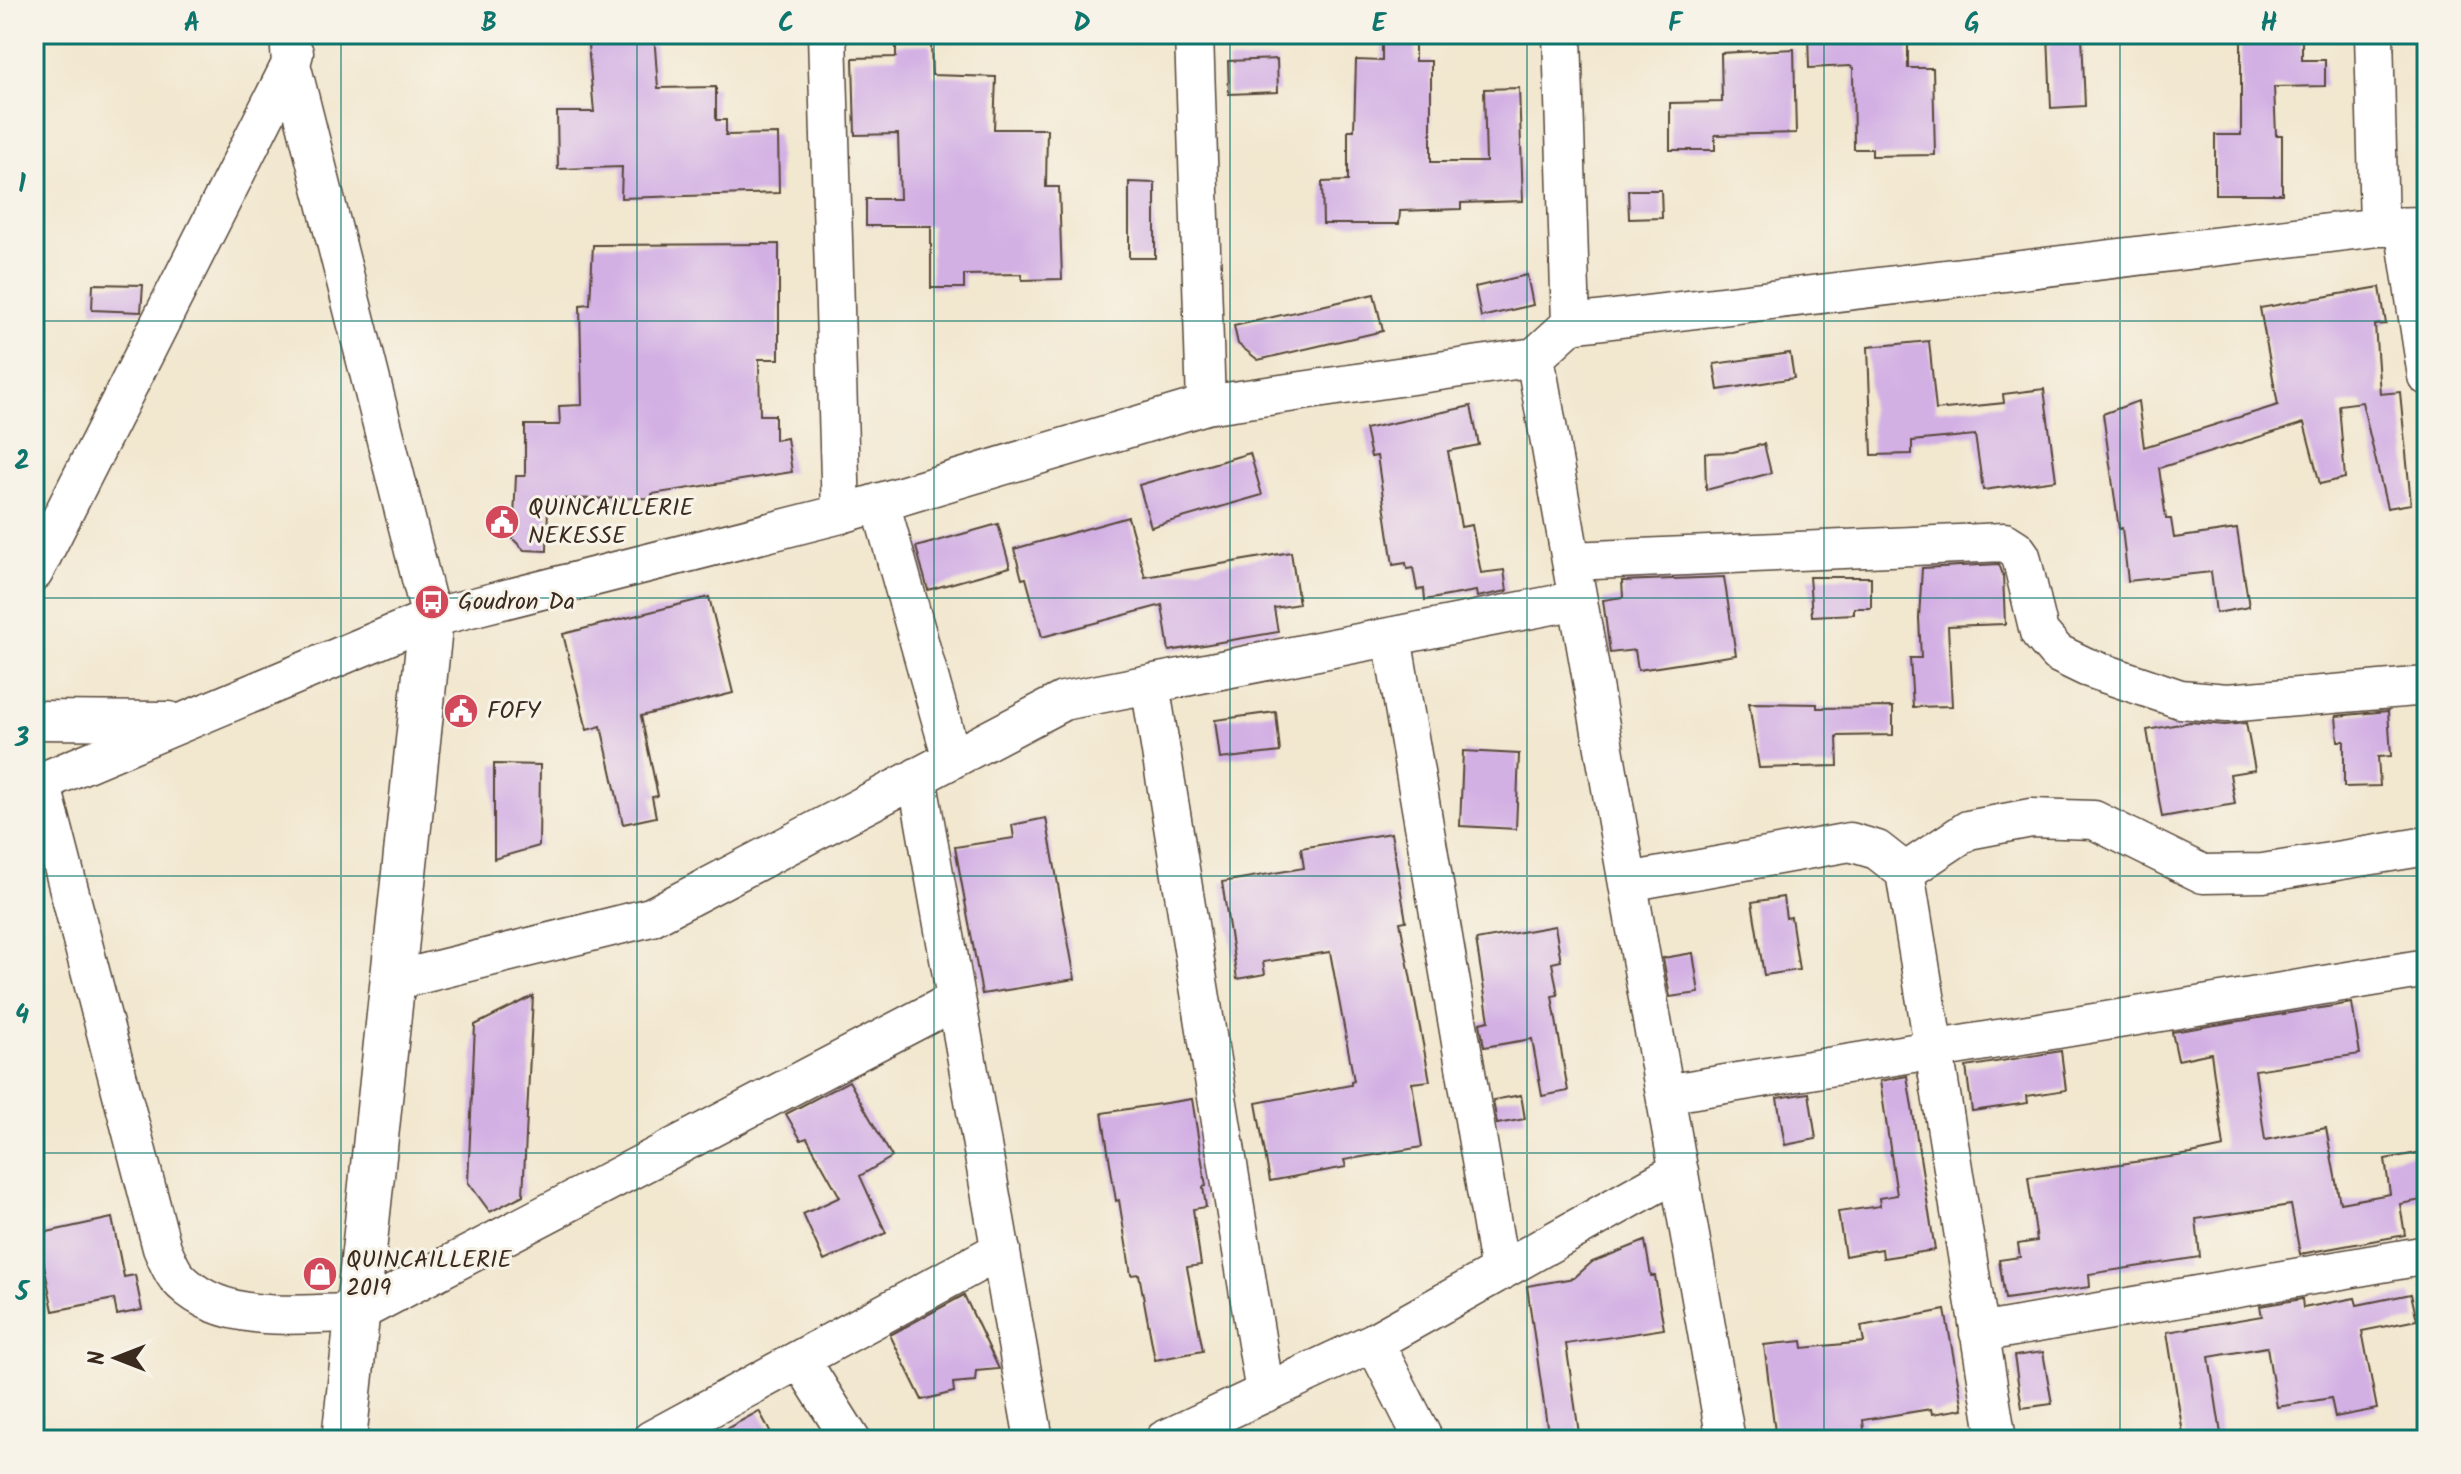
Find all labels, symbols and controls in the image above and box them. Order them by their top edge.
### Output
text: A [184,3,200,45]
text: B [481,3,497,45]
text: C [778,3,794,45]
text: D [1073,3,1091,45]
text: E [1372,3,1388,45]
text: F [1668,3,1684,45]
text: G [1964,3,1980,45]
text: H [2261,3,2278,45]
text: 1 [18,164,26,206]
text: 2 [14,441,30,483]
place label: QUINCAILLERIE NEKESSE [528,489,695,556]
public building icon: QUINCAILLERIE NEKESSE [483,503,521,541]
bus stop icon: Goudron Da [413,583,451,621]
place label: Goudron Da [458,583,575,622]
public building icon: FOFY [442,692,480,730]
place label: FOFY [487,692,542,731]
text: 3 [14,718,29,760]
text: 4 [15,995,29,1037]
place label: QUINCAILLERIE 2019 [346,1241,513,1308]
shop icon: QUINCAILLERIE 2019 [301,1255,339,1293]
text: 5 [14,1272,30,1314]
north arrow [76,1318,156,1398]
text: N [81,1351,116,1365]

